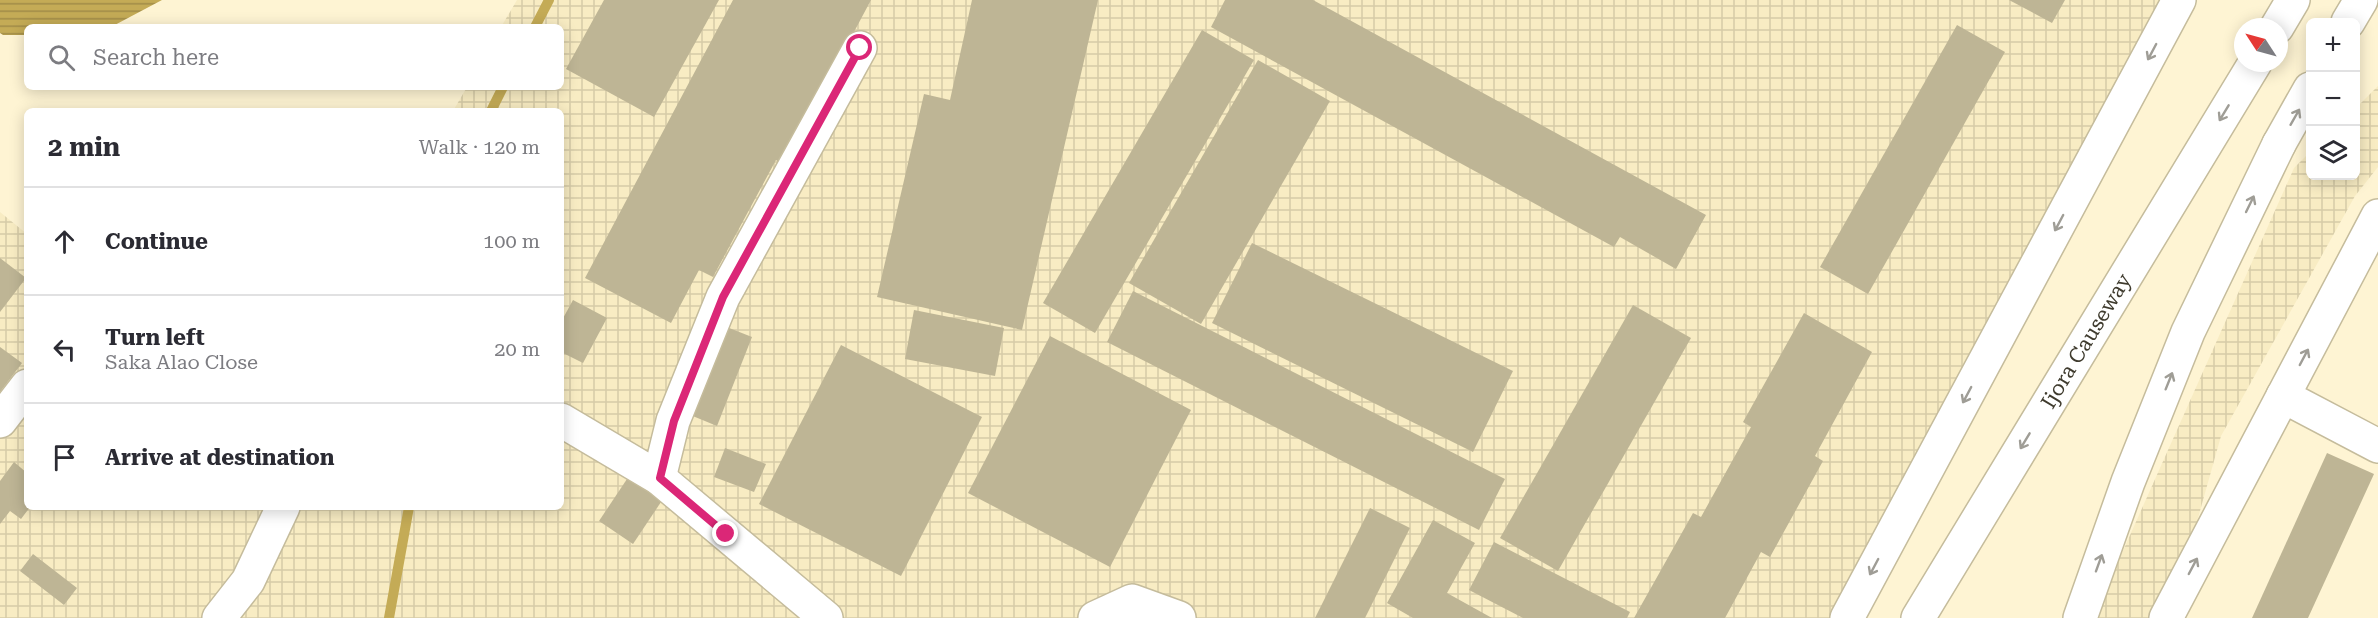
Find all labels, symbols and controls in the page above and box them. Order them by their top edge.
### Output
north arrow [2234,18,2288,72]
map controls [2306,18,2360,180]
button: + [2306,18,2360,72]
search box [24,24,564,90]
route start [846,34,872,60]
icon: search [45,41,78,74]
one-way arrow [2146,42,2157,60]
text: Search here [93,45,219,70]
button: − [2306,72,2360,126]
one-way arrow [2218,104,2230,121]
one-way arrow [2289,109,2301,126]
button: layers [2306,126,2360,180]
text: 2 min [48,132,120,162]
text: Walk · 120 m [419,135,540,159]
one-way arrow [2245,195,2257,213]
one-way arrow [2053,214,2064,232]
icon: ahead [48,225,81,258]
text: Continue [105,229,208,254]
text: 100 m [483,229,540,253]
street label: Ijora Causeway [2036,269,2136,413]
text: Turn left [105,325,205,350]
icon: left [48,333,81,366]
text: 20 m [494,337,540,361]
one-way arrow [2299,348,2310,366]
text: Saka Alao Close [105,350,258,374]
one-way arrow [2164,372,2175,390]
one-way arrow [1961,386,1973,403]
one-way arrow [2019,432,2031,449]
icon: arrive [48,441,81,474]
text: Arrive at destination [105,445,334,470]
route end [712,520,738,546]
one-way arrow [2095,554,2106,573]
one-way arrow [1868,557,1879,575]
one-way arrow [2188,558,2199,576]

